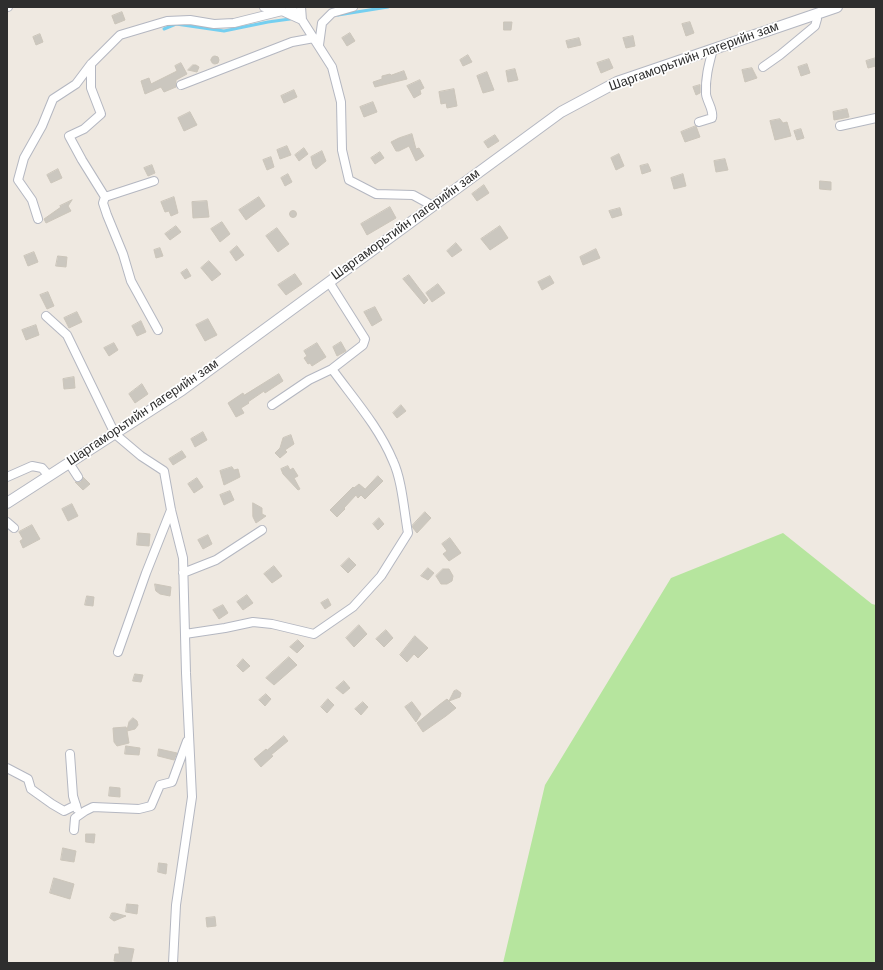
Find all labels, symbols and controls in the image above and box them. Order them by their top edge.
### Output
street label: Шаргаморьтийн лагерийн зам [607,19,781,95]
street label: Шаргаморьтийн лагерийн зам [329,166,483,284]
street label: Шаргаморьтийн лагерийн зам [64,356,222,470]

